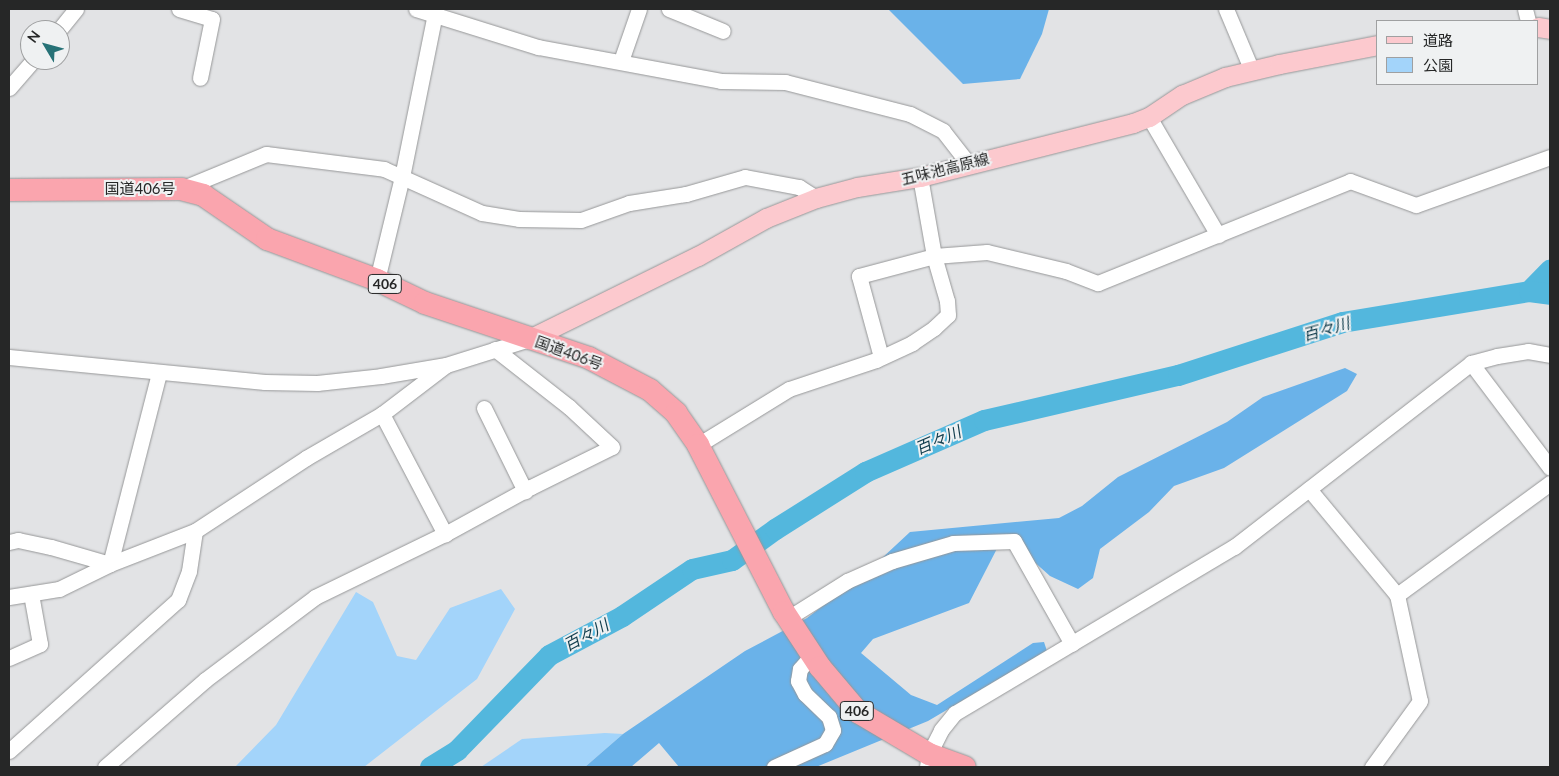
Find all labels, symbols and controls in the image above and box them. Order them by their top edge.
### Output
north arrow [20,20,70,70]
legend [1376,20,1539,85]
text: N [23,27,43,46]
text: 道路 [1423,31,1453,49]
text: 公園 [1423,56,1453,74]
street label: 五味池高原線 [899,149,991,189]
street label: 国道406号 [104,180,176,198]
road number: 406 [368,272,402,296]
water label: 百々川 [1300,313,1352,345]
street label: 国道406号 [533,332,605,374]
water label: 百々川 [912,422,964,458]
water label: 百々川 [560,615,612,655]
road number: 406 [840,699,874,722]

